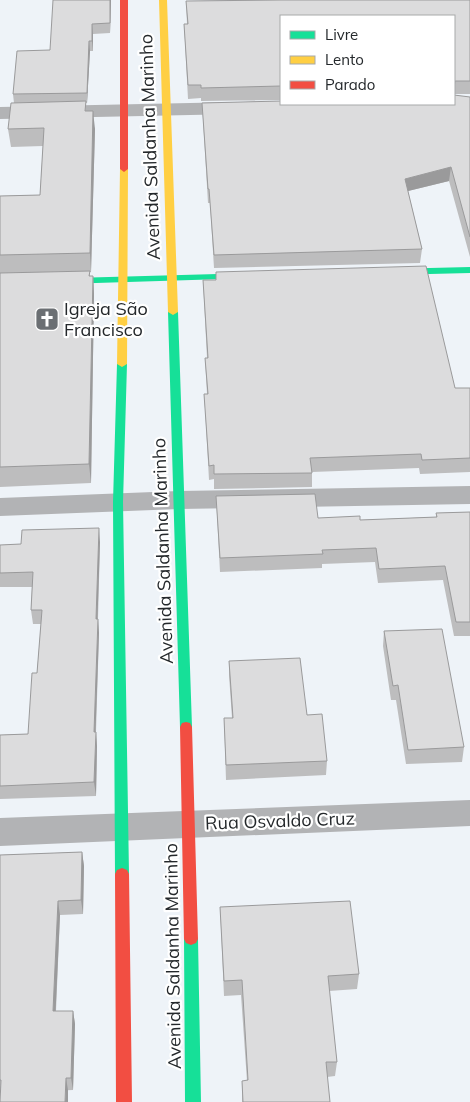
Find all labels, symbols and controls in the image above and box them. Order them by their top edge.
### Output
legend [280,15,455,105]
text: Livre [325,25,358,44]
street label: Avenida Saldanha Marinho [134,34,165,260]
text: Lento [325,50,364,69]
text: Parado [325,75,375,94]
place label: Igreja São Francisco [64,297,148,341]
church icon: Igreja São Francisco [34,306,60,332]
street label: Avenida Saldanha Marinho [147,438,178,664]
street label: Rua Osvaldo Cruz [205,806,355,835]
street label: Avenida Saldanha Marinho [159,843,186,1069]

